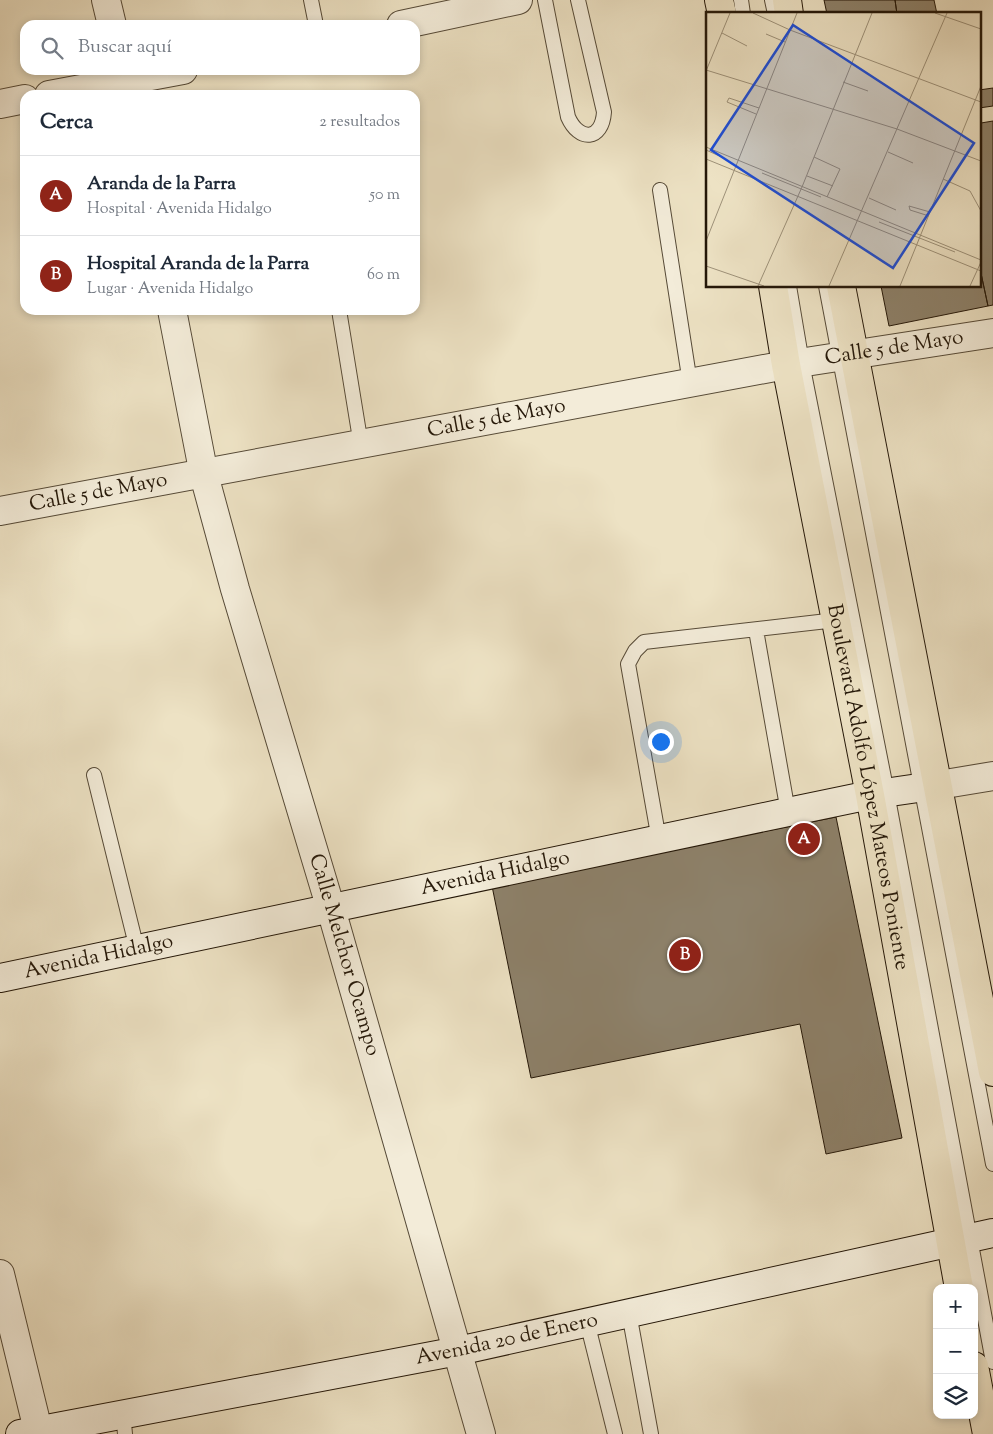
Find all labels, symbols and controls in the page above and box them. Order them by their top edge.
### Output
inset map [706,12,980,288]
search box [20,20,420,75]
icon: search [38,34,66,62]
text: Buscar aquí [78,34,172,61]
text: Cerca [40,108,93,138]
text: 2 resultados [319,111,400,134]
text: Aranda de la Parra [87,171,236,198]
text: A [50,184,63,207]
text: 50 m [369,184,400,207]
text: Hospital · Avenida Hidalgo [87,198,272,221]
text: Hospital Aranda de la Parra [87,251,309,278]
text: B [51,264,61,287]
text: 60 m [367,264,400,287]
text: Lugar · Avenida Hidalgo [87,278,253,301]
street label: Calle 5 de Mayo [823,323,966,374]
street label: Calle 5 de Mayo [425,391,568,446]
street label: Calle 5 de Mayo [27,465,170,520]
street label: Boulevard Adolfo López Mateos Poniente [818,602,916,973]
your location [648,729,674,755]
pin: A [788,820,820,858]
street label: Avenida Hidalgo [418,843,572,904]
street label: Calle Melchor Ocampo [300,850,387,1060]
street label: Avenida Hidalgo [21,927,176,988]
pin: B [669,936,701,974]
map controls [933,1284,978,1419]
button: + [933,1284,978,1329]
street label: Avenida 20 de Enero [413,1306,601,1374]
button: − [933,1329,978,1374]
button: layers [933,1374,978,1419]

